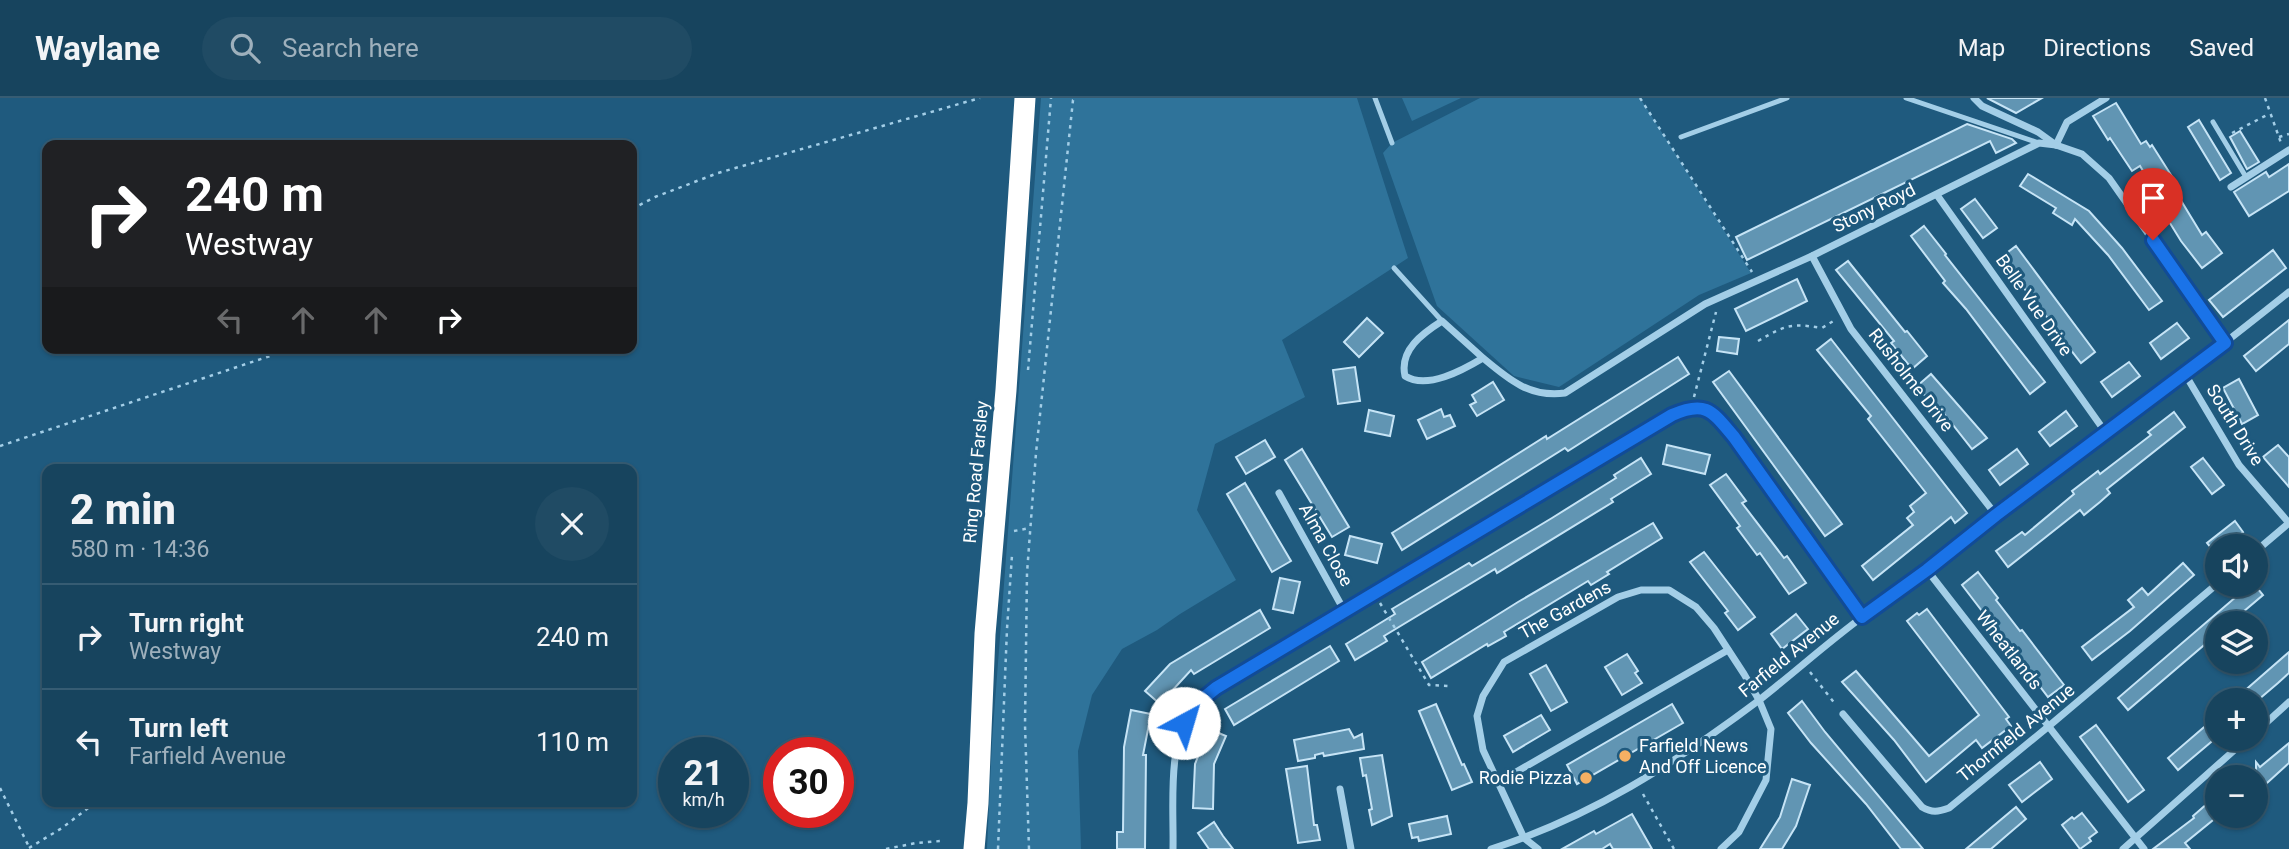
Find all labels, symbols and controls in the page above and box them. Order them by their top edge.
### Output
search box [202,17,692,80]
text: Waylane [35,29,160,68]
icon: search [226,29,264,67]
text: Search here [282,33,419,63]
text: Map [1958,34,2005,62]
text: Directions [2043,34,2151,62]
text: Saved [2189,34,2254,62]
text: 240 m [185,166,324,223]
icon: right [70,168,161,259]
pin [2123,168,2183,240]
street label: Stony Royd [1829,179,1919,237]
icon: arrive [2134,179,2172,217]
text: Westway [185,225,313,263]
street label: Belle Vue Drive [1992,250,2077,360]
icon: left [211,301,249,339]
icon: ahead [284,301,322,339]
icon: ahead [357,301,395,339]
icon: right [430,301,468,339]
street label: Rusholme Drive [1865,324,1958,435]
street label: South Drive [2202,380,2269,469]
street label: Ring Road Farsley [959,399,992,544]
text: 2 min [70,485,176,534]
button: close [535,487,609,561]
street label: Alma Close [1295,500,1358,590]
map controls [2205,534,2268,828]
button: sound [2205,534,2268,597]
text: 580 m · 14:36 [70,536,209,563]
street label: The Gardens [1515,576,1614,643]
street label: Wheatlands [1972,606,2047,693]
text: Turn right [129,608,244,638]
street label: Farfield Avenue [1734,608,1843,701]
button: layers [2205,611,2268,674]
icon: right [70,618,108,656]
text: 240 m [536,622,609,652]
text: Westway [129,638,221,665]
street label: Thornfield Avenue [1953,679,2078,786]
position arrow [1147,686,1221,760]
button: + [2205,688,2268,751]
text: Turn left [129,713,228,743]
icon: left [70,723,108,761]
text: 110 m [536,727,609,757]
place label: Farfield News And Off Licence [1639,735,1767,777]
speed limit sign: 30 [763,737,854,828]
text: Farfield Avenue [129,743,286,770]
marker: Farfield News And Off Licence [1617,748,1633,764]
text: 21 [683,753,724,794]
button: − [2205,765,2268,828]
place label: Rodie Pizza [1479,767,1572,788]
marker: Rodie Pizza [1578,770,1594,786]
text: km/h [682,789,725,810]

